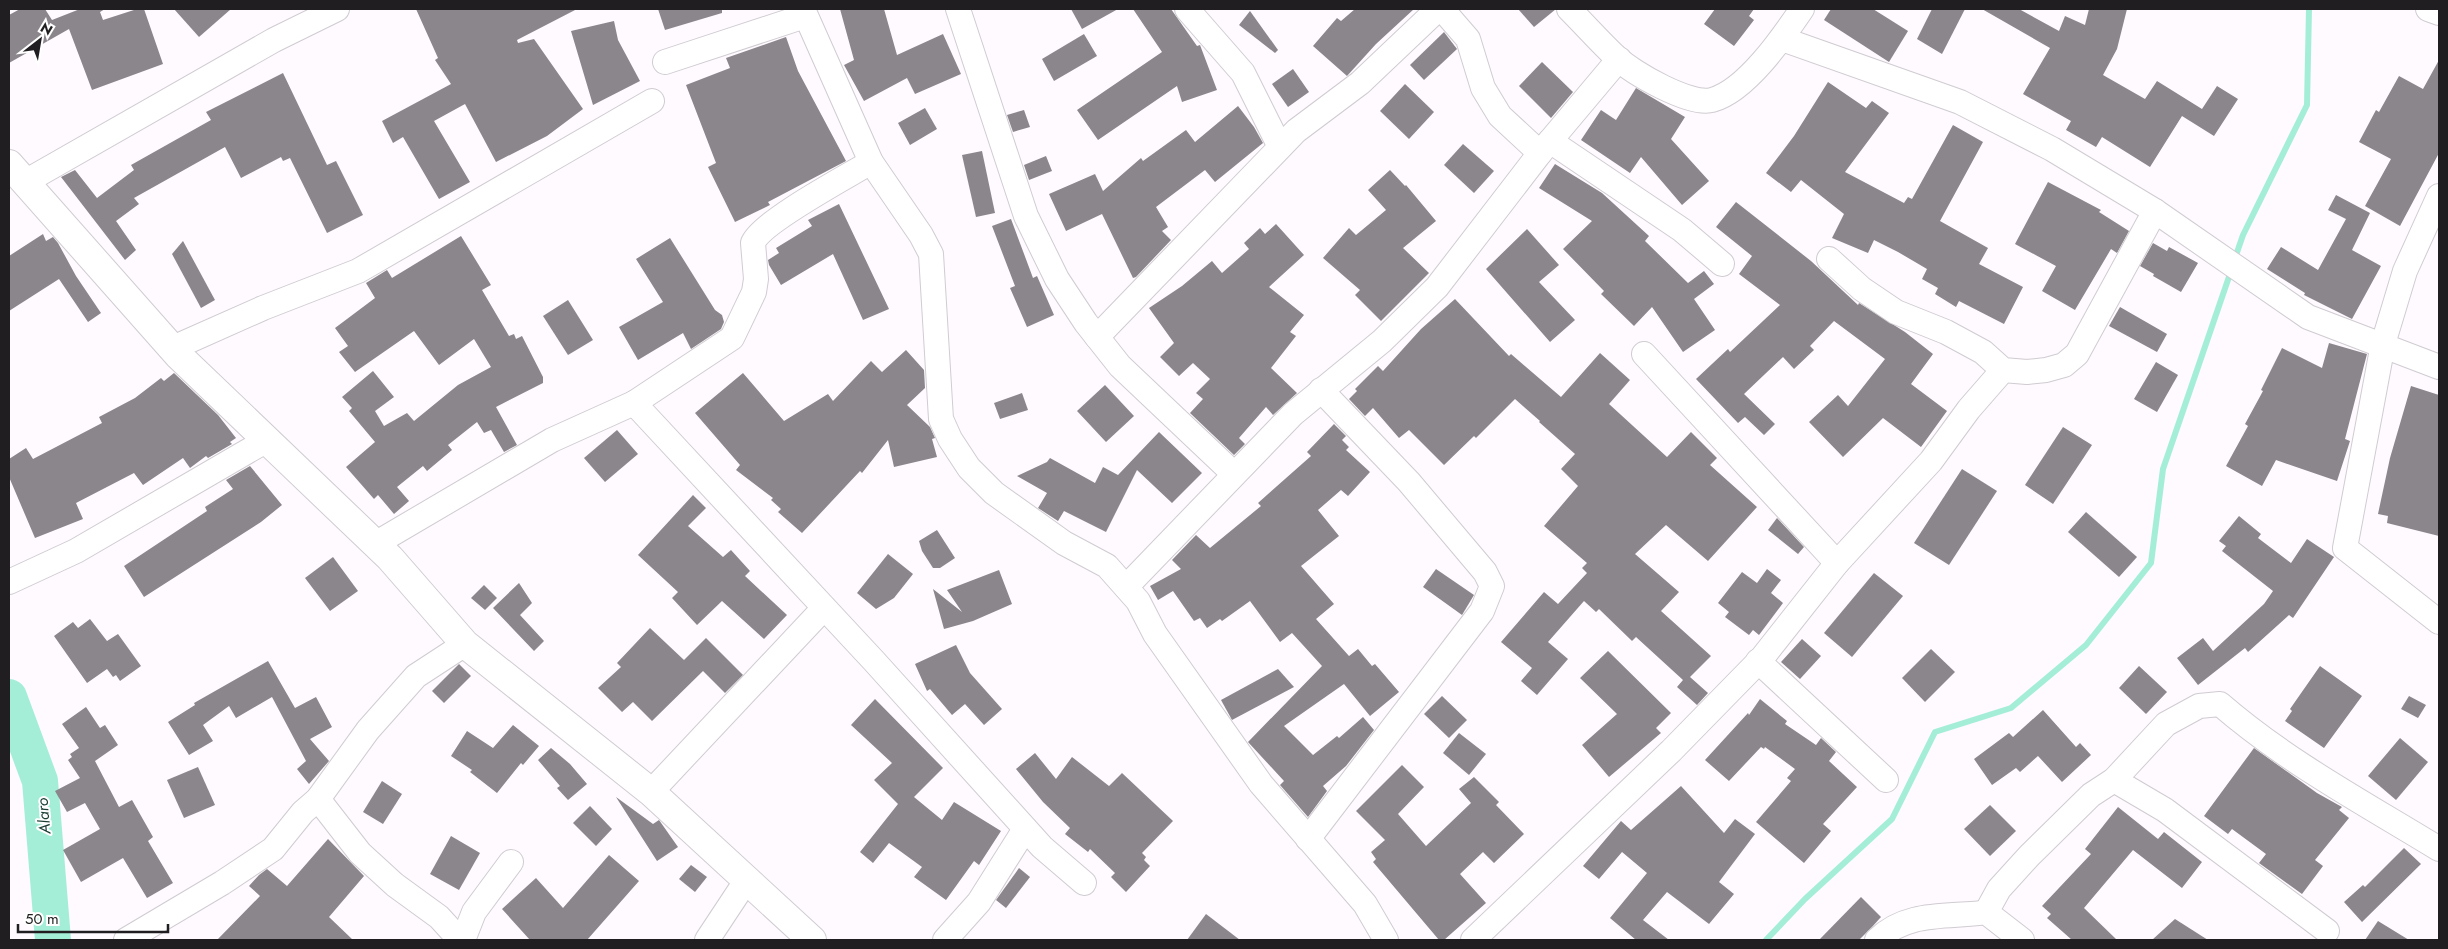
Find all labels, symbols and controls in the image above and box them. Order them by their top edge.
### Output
north arrow [15,15,65,65]
text: N [37,17,57,40]
water label: Alaro [30,796,57,836]
scale bar [18,902,168,934]
text: 50 m [25,908,59,930]

